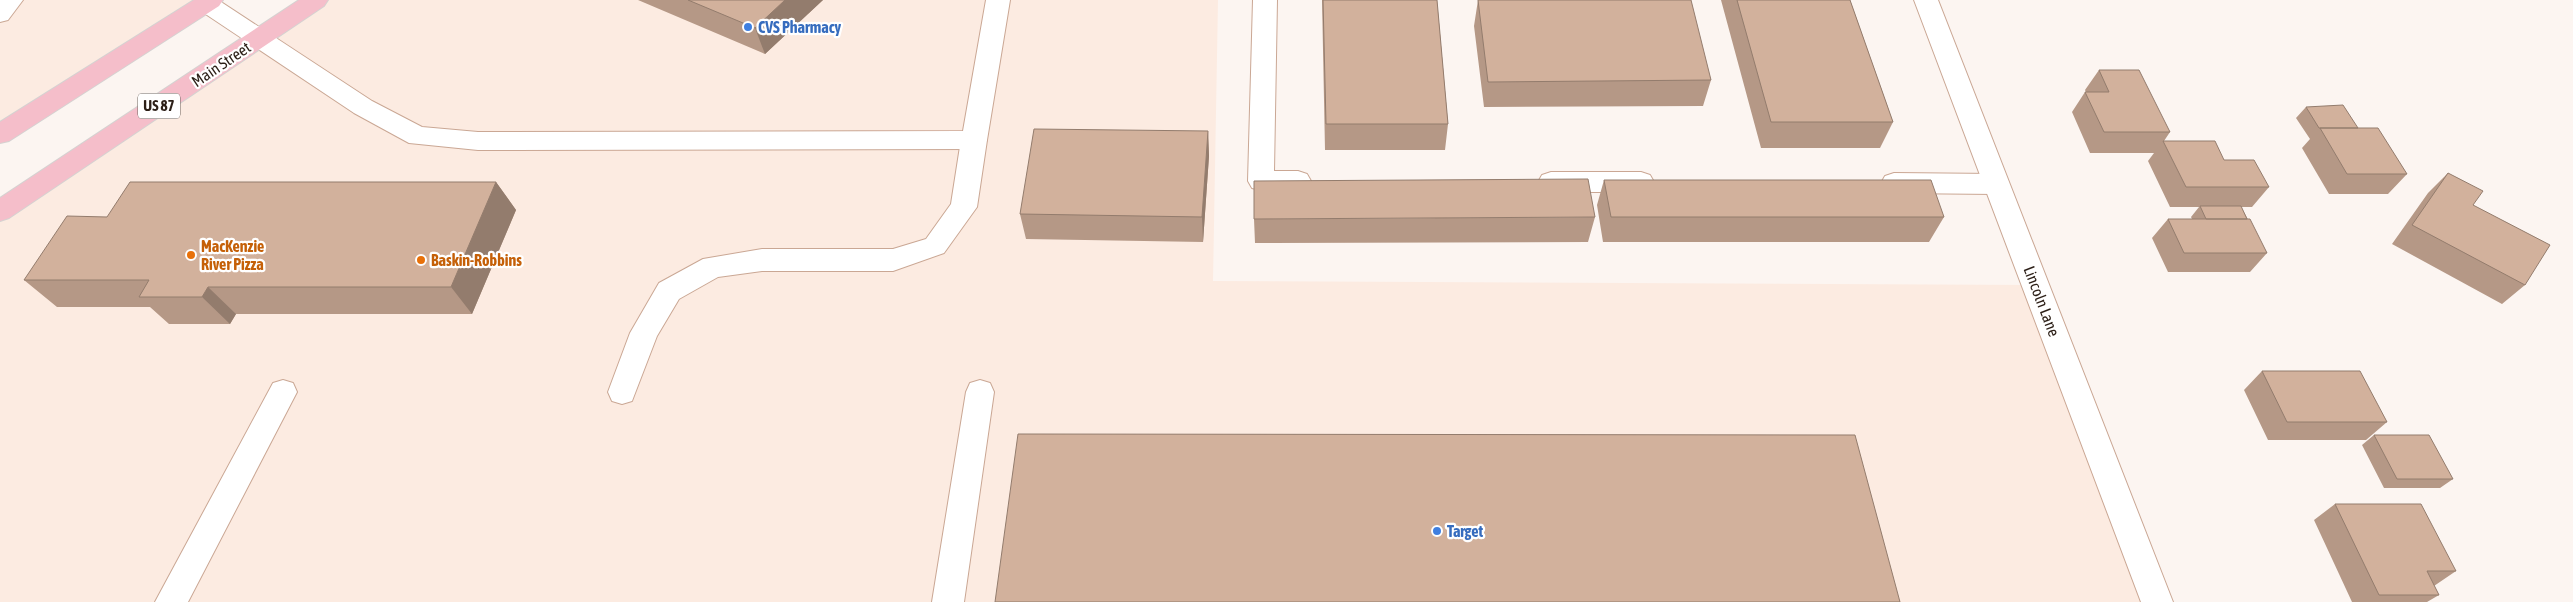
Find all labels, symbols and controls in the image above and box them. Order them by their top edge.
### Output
place label: CVS Pharmacy [758,18,842,36]
marker: CVS Pharmacy [742,21,754,33]
street label: Main Street [188,38,254,90]
road number: US 87 [138,94,180,118]
place label: MacKenzie River Pizza [201,237,264,273]
marker: MacKenzie River Pizza [185,249,197,261]
place label: Baskin-Robbins [431,251,522,269]
marker: Baskin-Robbins [415,254,427,266]
street label: Lincoln Lane [2020,263,2064,339]
place label: Target [1447,522,1483,540]
marker: Target [1431,525,1443,537]

